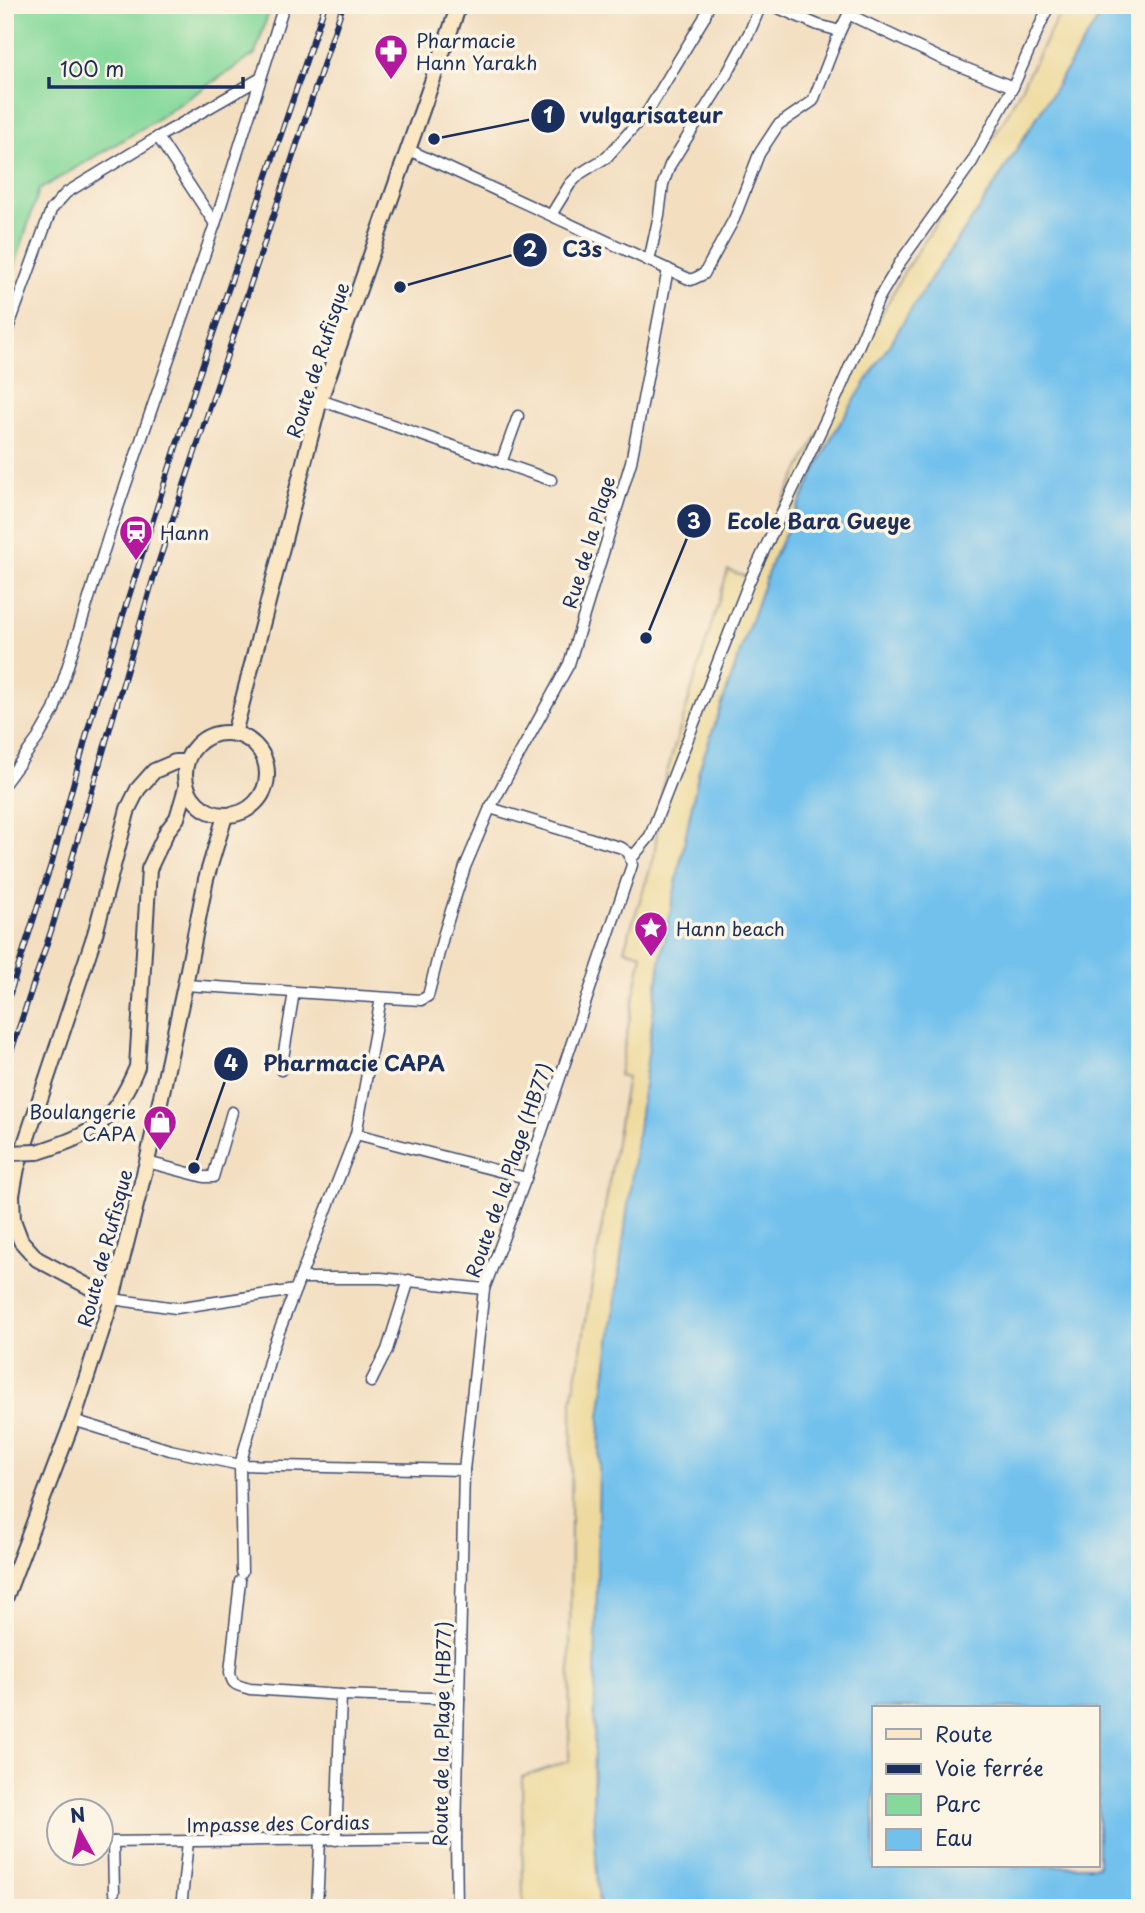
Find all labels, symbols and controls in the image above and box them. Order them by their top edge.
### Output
place label: Pharmacie Hann Yarakh [416,26,538,76]
pharmacy icon: Pharmacie Hann Yarakh [372,32,410,81]
scale bar [49,46,243,90]
text: 100 m [60,52,124,84]
callout: vulgarisateur [530,95,737,137]
text: 1 [543,98,553,130]
text: vulgarisateur [579,98,723,130]
callout: C3s [513,229,615,271]
text: 2 [523,232,538,264]
text: C3s [562,232,602,264]
street label: Route de Rufisque [279,278,355,442]
street label: Rue de la Plage [555,472,621,612]
callout: Ecole Bara Gueye [677,500,927,542]
text: 3 [687,504,701,536]
text: Ecole Bara Gueye [727,504,911,536]
station icon: Hann [117,513,155,562]
place label: Hann [160,518,209,546]
place icon: Hann beach [632,909,670,958]
place label: Hann beach [676,914,785,942]
callout: Pharmacie CAPA [213,1043,460,1085]
text: 4 [224,1046,238,1078]
text: Pharmacie CAPA [263,1046,445,1078]
street label: Route de la Plage (HB77) [458,1059,558,1281]
place label: Boulangerie CAPA [29,1097,136,1147]
shop icon: Boulangerie CAPA [141,1103,179,1152]
street label: Route de Rufisque [69,1166,139,1330]
street label: Route de la Plage (HB77) [425,1621,457,1847]
legend [872,1706,1100,1868]
text: Route [935,1717,993,1749]
text: Voie ferrée [935,1751,1044,1783]
text: Parc [935,1787,981,1819]
north arrow [46,1798,116,1868]
text: N [68,1799,87,1829]
street label: Impasse des Cordias [186,1807,370,1839]
text: Eau [935,1821,973,1853]

